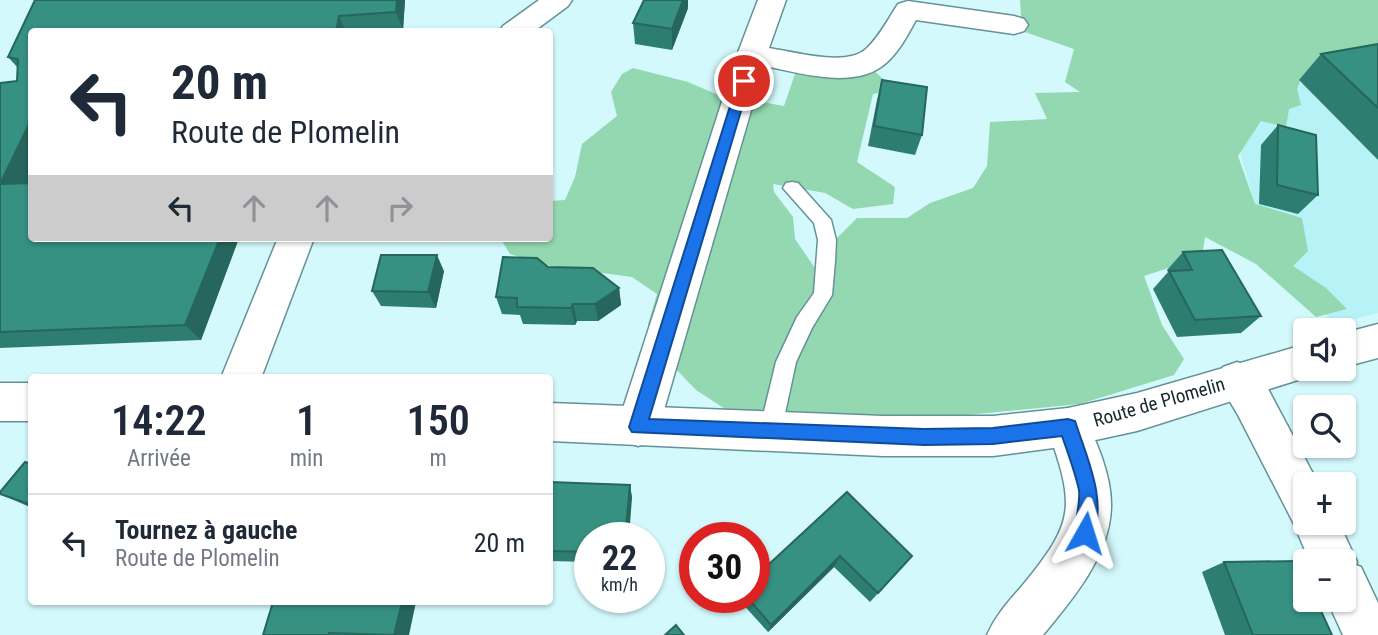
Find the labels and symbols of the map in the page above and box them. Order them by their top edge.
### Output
pin [714,51,774,111]
street label: Route de Plomelin [1090,372,1228,432]
position arrow [1048,496,1122,570]
speed limit sign: 30 [679,522,770,613]

